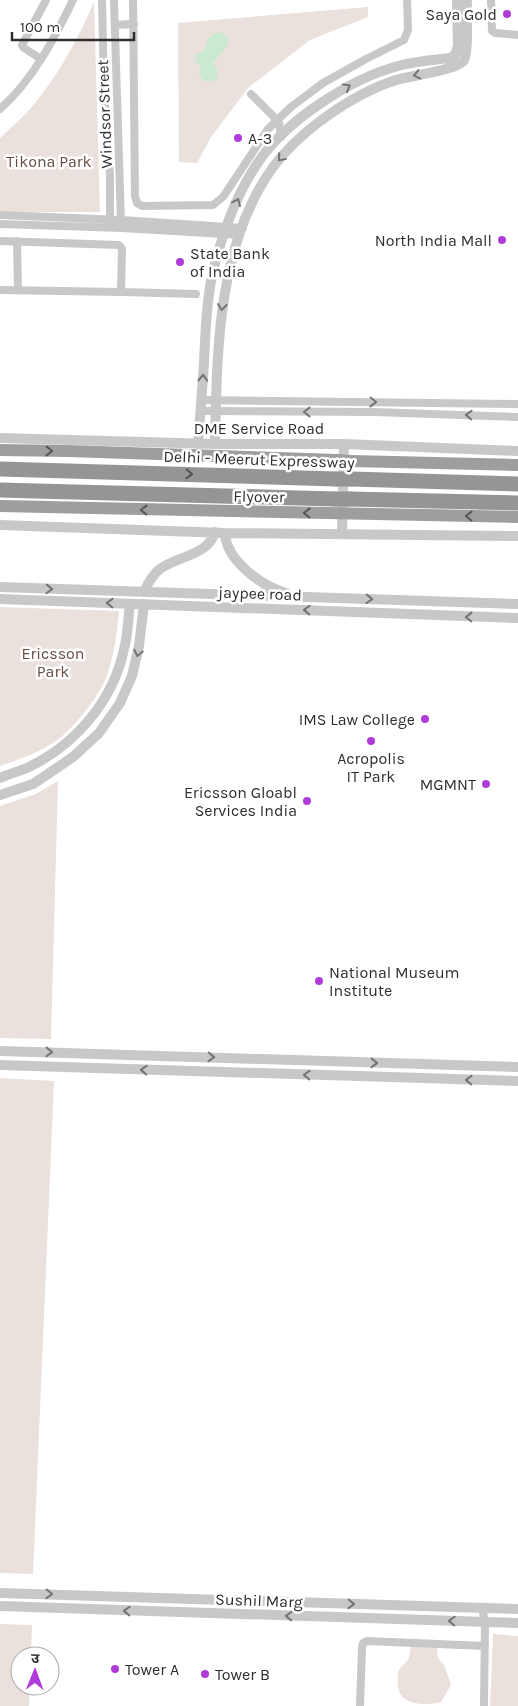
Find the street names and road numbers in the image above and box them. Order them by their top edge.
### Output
street label: Windsor Street [93,59,116,169]
street label: DME Service Road [194,419,324,438]
street label: Delhi - Meerut Expressway [163,447,355,472]
street label: Flyover [233,487,285,506]
street label: jaypee road [216,582,302,604]
street label: Sushil Marg [215,1589,303,1612]

